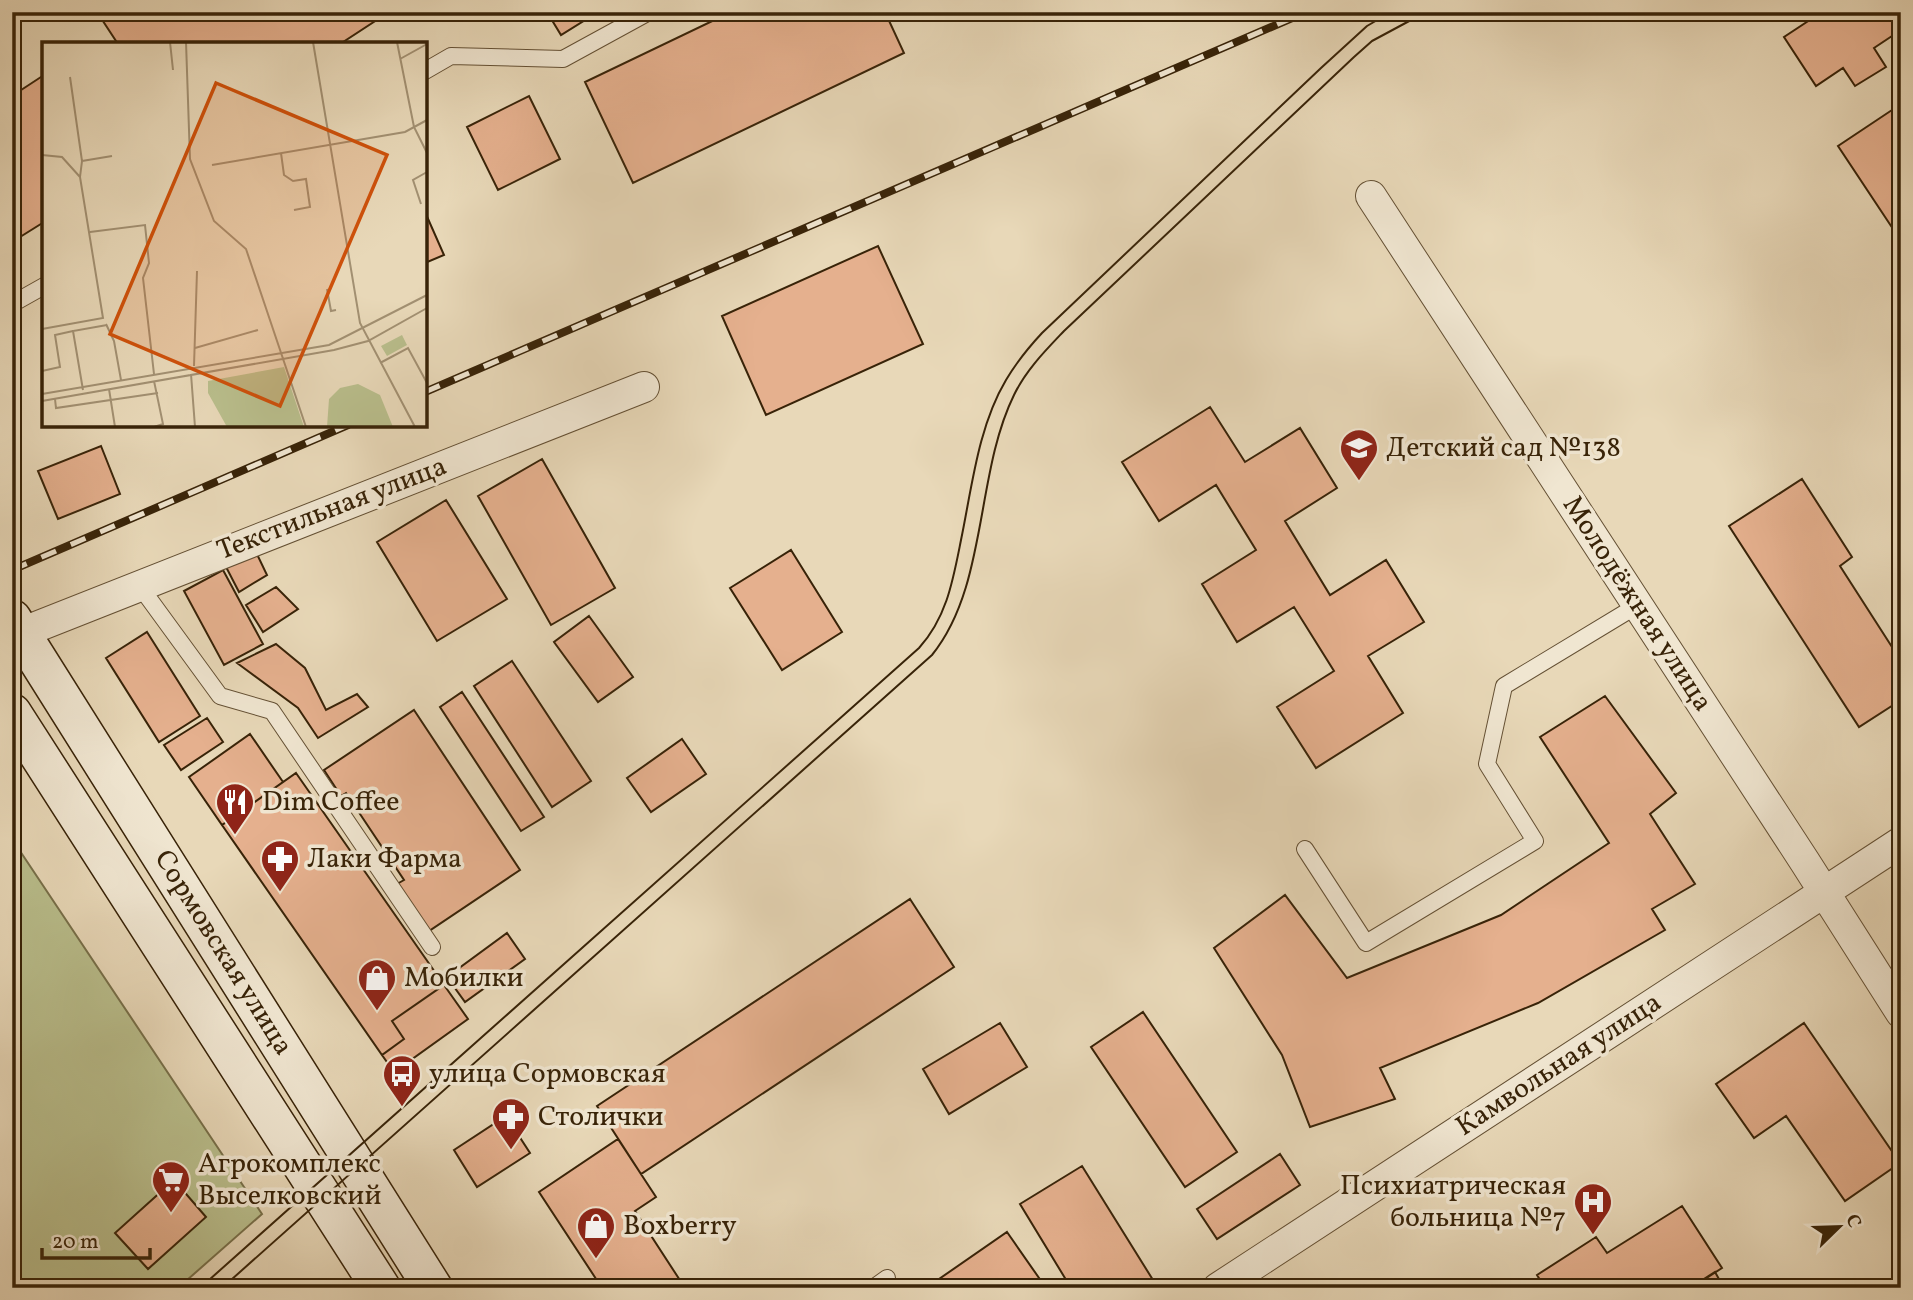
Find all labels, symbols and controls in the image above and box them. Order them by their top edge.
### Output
inset map [42,42,427,427]
school or university icon: Детский сад №138 [1338,427,1380,482]
place label: Детский сад №138 [1386,429,1621,468]
street label: Текстильная улица [212,447,452,571]
street label: Молодёжная улица [1552,488,1722,720]
restaurant icon: Dim Coffee [214,781,256,836]
place label: Dim Coffee [262,783,400,822]
pharmacy icon: Лаки Фарма [259,838,301,893]
place label: Лаки Фарма [307,840,462,879]
street label: Сормовская улица [144,843,302,1063]
shop icon: Мобилки [356,957,398,1012]
place label: Мобилки [404,959,524,998]
street label: Камвольная улица [1448,984,1670,1146]
bus stop icon: улица Сормовская [381,1053,423,1108]
place label: улица Сормовская [429,1055,666,1094]
pharmacy icon: Столички [490,1096,532,1151]
place label: Столички [538,1098,664,1137]
place label: Агрокомплекс Выселковский [198,1145,381,1216]
supermarket icon: Агрокомплекс Выселковский [150,1159,192,1214]
place label: Психиатрическая больница №7 [1340,1167,1566,1238]
hospital icon: Психиатрическая больница №7 [1572,1181,1614,1236]
north arrow [1804,1192,1874,1262]
shop icon: Boxberry [575,1205,617,1260]
place label: Boxberry [623,1207,737,1246]
text: С [1838,1210,1867,1232]
scale bar [42,1216,150,1260]
text: 20 m [52,1228,98,1257]

